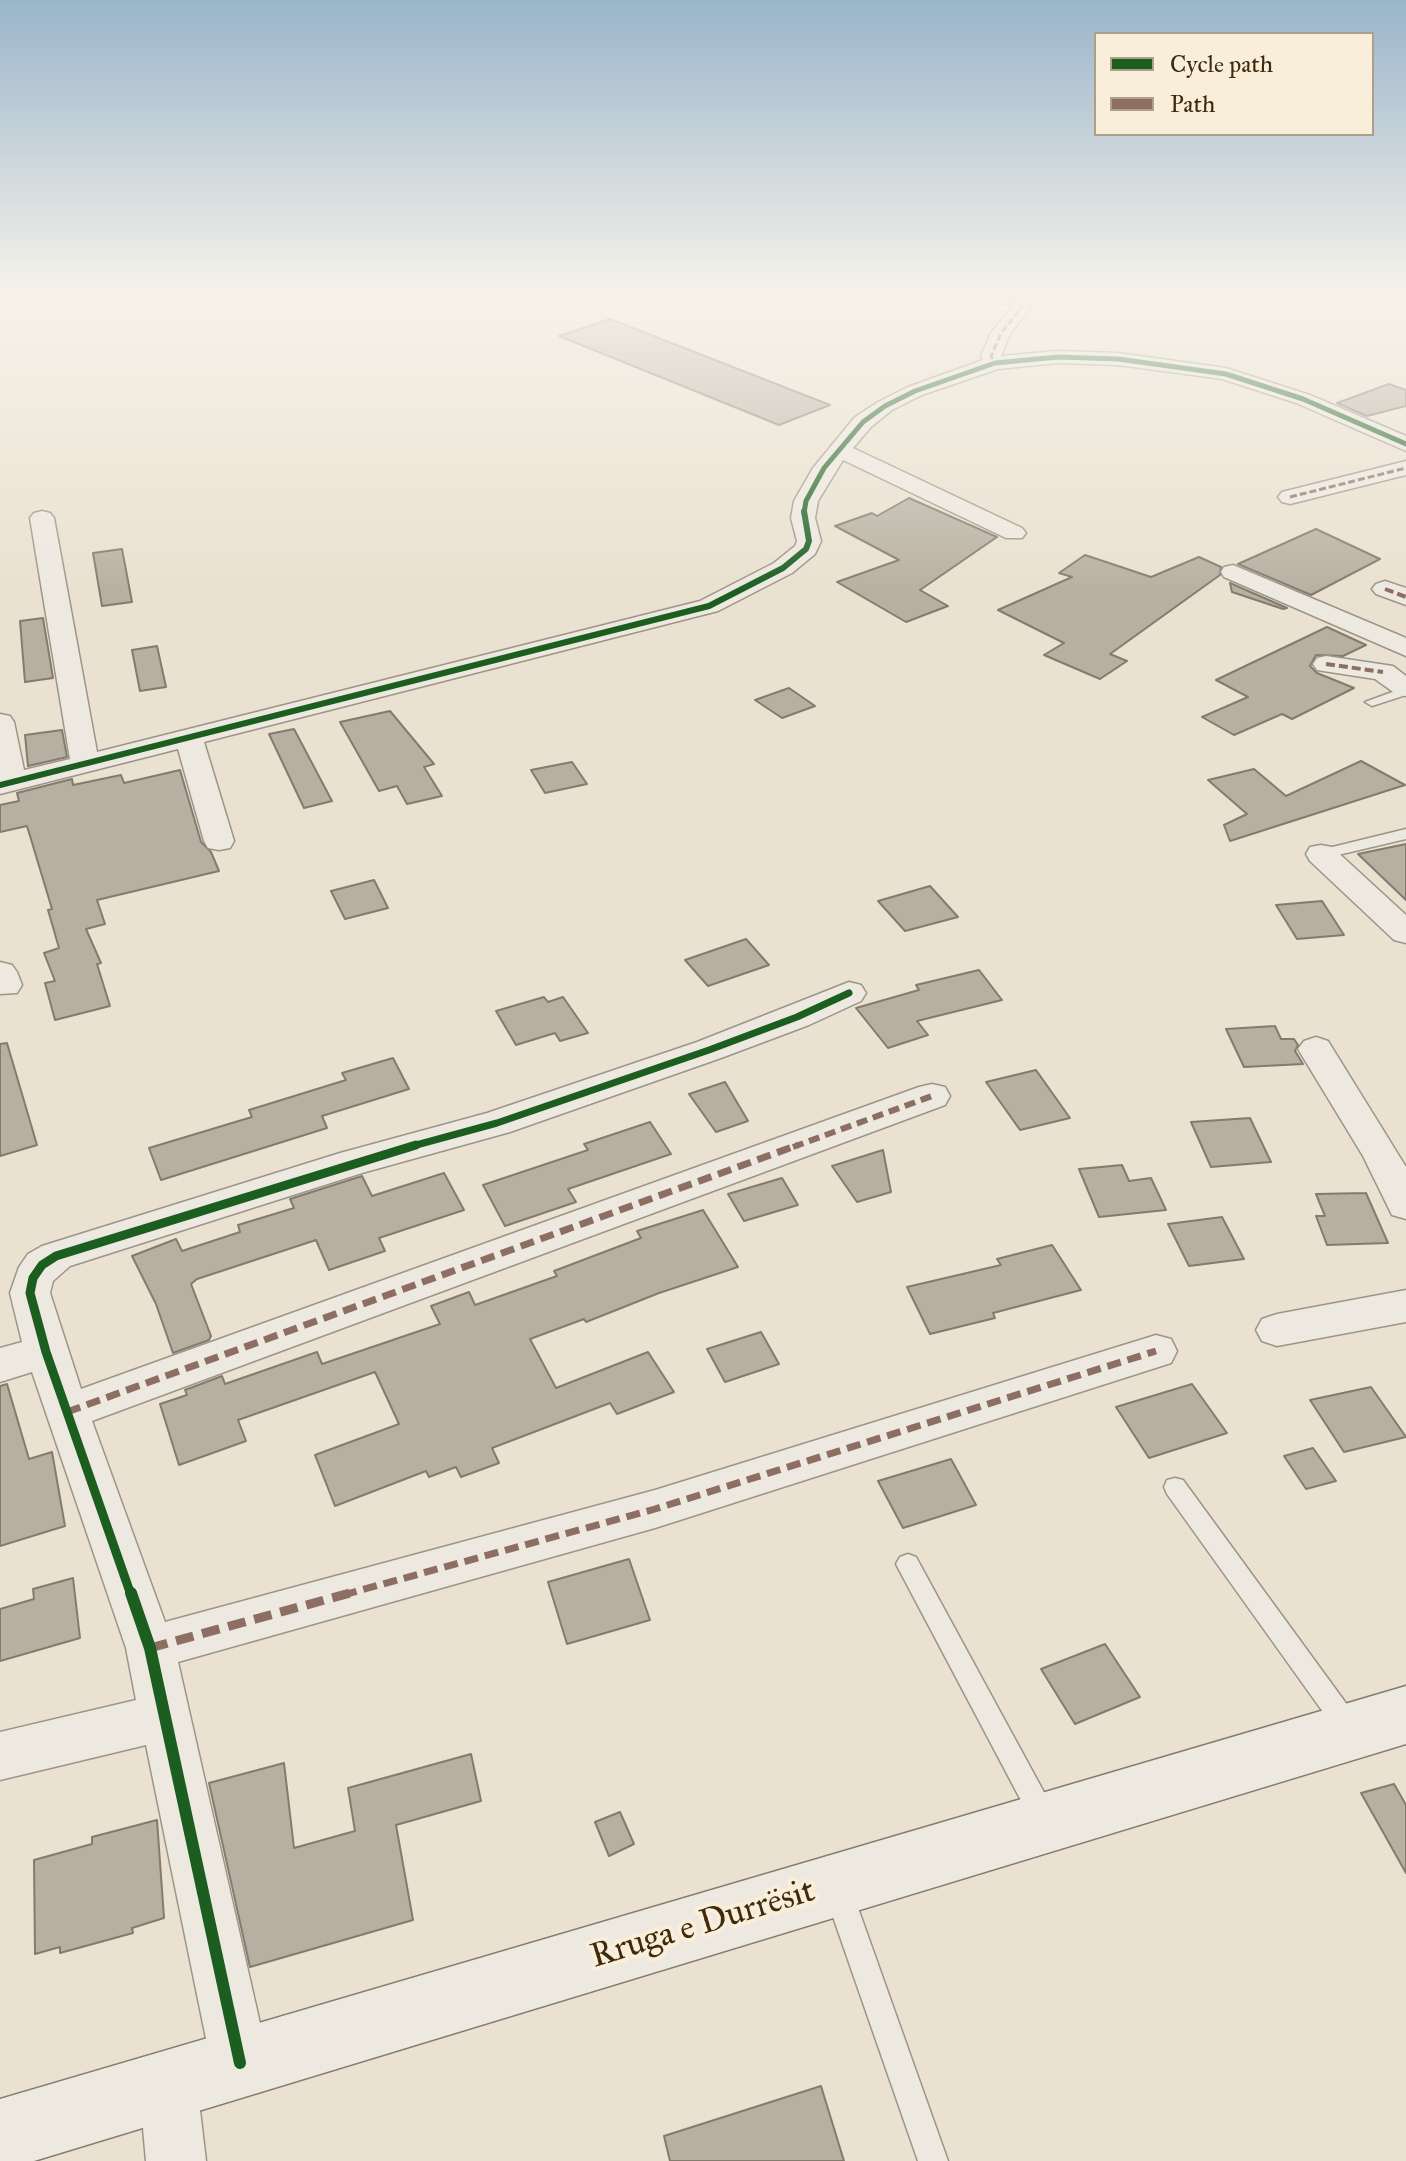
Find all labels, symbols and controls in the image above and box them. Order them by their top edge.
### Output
legend [1094,32,1374,136]
text: Cycle path [1170,49,1273,79]
text: Path [1170,89,1215,119]
street label: Rruga e Durrësit [586,1872,820,1978]

